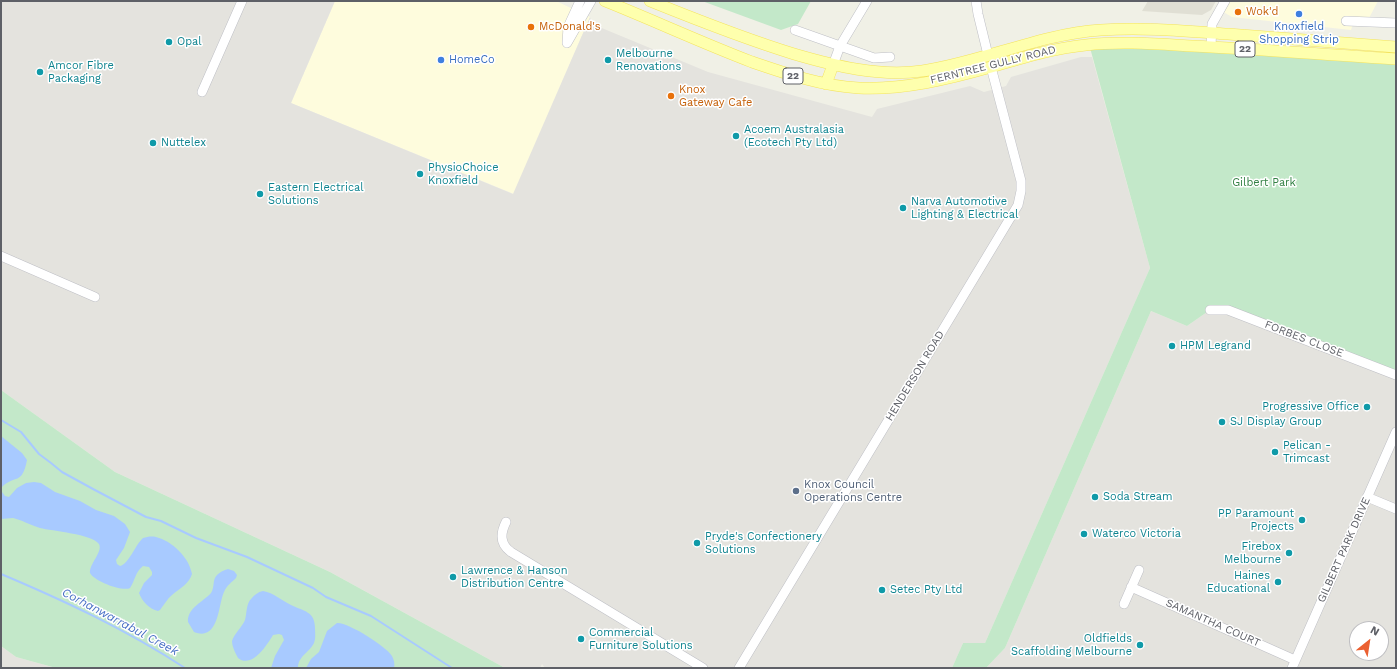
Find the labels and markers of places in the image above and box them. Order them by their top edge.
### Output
place label: Wok'd [1246,5,1278,19]
marker: Wok'd [1233,7,1243,17]
marker: Knoxfield Shopping Strip [1294,9,1304,19]
place label: McDonald's [539,20,601,34]
place label: Knoxfield Shopping Strip [1259,20,1339,46]
marker: McDonald's [526,22,536,32]
place label: Opal [177,35,202,49]
marker: Opal [164,37,174,47]
place label: Melbourne Renovations [616,47,681,73]
place label: HomeCo [449,53,495,67]
marker: HomeCo [436,55,446,65]
marker: Melbourne Renovations [603,55,613,65]
place label: Amcor Fibre Packaging [48,59,114,85]
marker: Amcor Fibre Packaging [35,67,45,77]
place label: Knox Gateway Cafe [679,83,752,109]
marker: Knox Gateway Cafe [666,91,676,101]
place label: Acoem Australasia (Ecotech Pty Ltd) [744,123,844,149]
marker: Acoem Australasia (Ecotech Pty Ltd) [731,131,741,141]
place label: Nuttelex [161,136,206,150]
marker: Nuttelex [148,138,158,148]
place label: PhysioChoice Knoxfield [428,161,499,187]
marker: PhysioChoice Knoxfield [415,169,425,179]
place label: Eastern Electrical Solutions [268,181,364,207]
marker: Eastern Electrical Solutions [255,189,265,199]
place label: Narva Automotive Lighting & Electrical [911,195,1018,221]
marker: Narva Automotive Lighting & Electrical [898,203,908,213]
place label: HPM Legrand [1180,339,1251,353]
marker: HPM Legrand [1167,341,1177,351]
place label: Progressive Office [1262,400,1359,414]
marker: Progressive Office [1362,402,1372,412]
place label: SJ Display Group [1230,415,1322,429]
marker: SJ Display Group [1217,417,1227,427]
place label: Pelican - Trimcast [1283,439,1331,465]
marker: Pelican - Trimcast [1270,447,1280,457]
place label: Knox Council Operations Centre [804,478,902,504]
marker: Knox Council Operations Centre [791,486,801,496]
place label: Soda Stream [1103,490,1173,504]
marker: Soda Stream [1090,492,1100,502]
place label: PP Paramount Projects [1218,507,1294,533]
marker: PP Paramount Projects [1297,515,1307,525]
place label: Waterco Victoria [1092,527,1181,541]
marker: Waterco Victoria [1079,529,1089,539]
place label: Pryde's Confectionery Solutions [705,530,822,556]
marker: Pryde's Confectionery Solutions [692,538,702,548]
place label: Firebox Melbourne [1224,540,1281,566]
marker: Firebox Melbourne [1284,548,1294,558]
place label: Lawrence & Hanson Distribution Centre [461,564,567,590]
place label: Haines Educational [1207,569,1270,595]
marker: Lawrence & Hanson Distribution Centre [448,572,458,582]
marker: Haines Educational [1273,577,1283,587]
place label: Setec Pty Ltd [890,583,962,597]
marker: Setec Pty Ltd [877,585,887,595]
place label: Commercial Furniture Solutions [589,626,693,652]
place label: Oldfields Scaffolding Melbourne [1011,632,1132,658]
marker: Commercial Furniture Solutions [576,634,586,644]
marker: Oldfields Scaffolding Melbourne [1135,640,1145,650]

